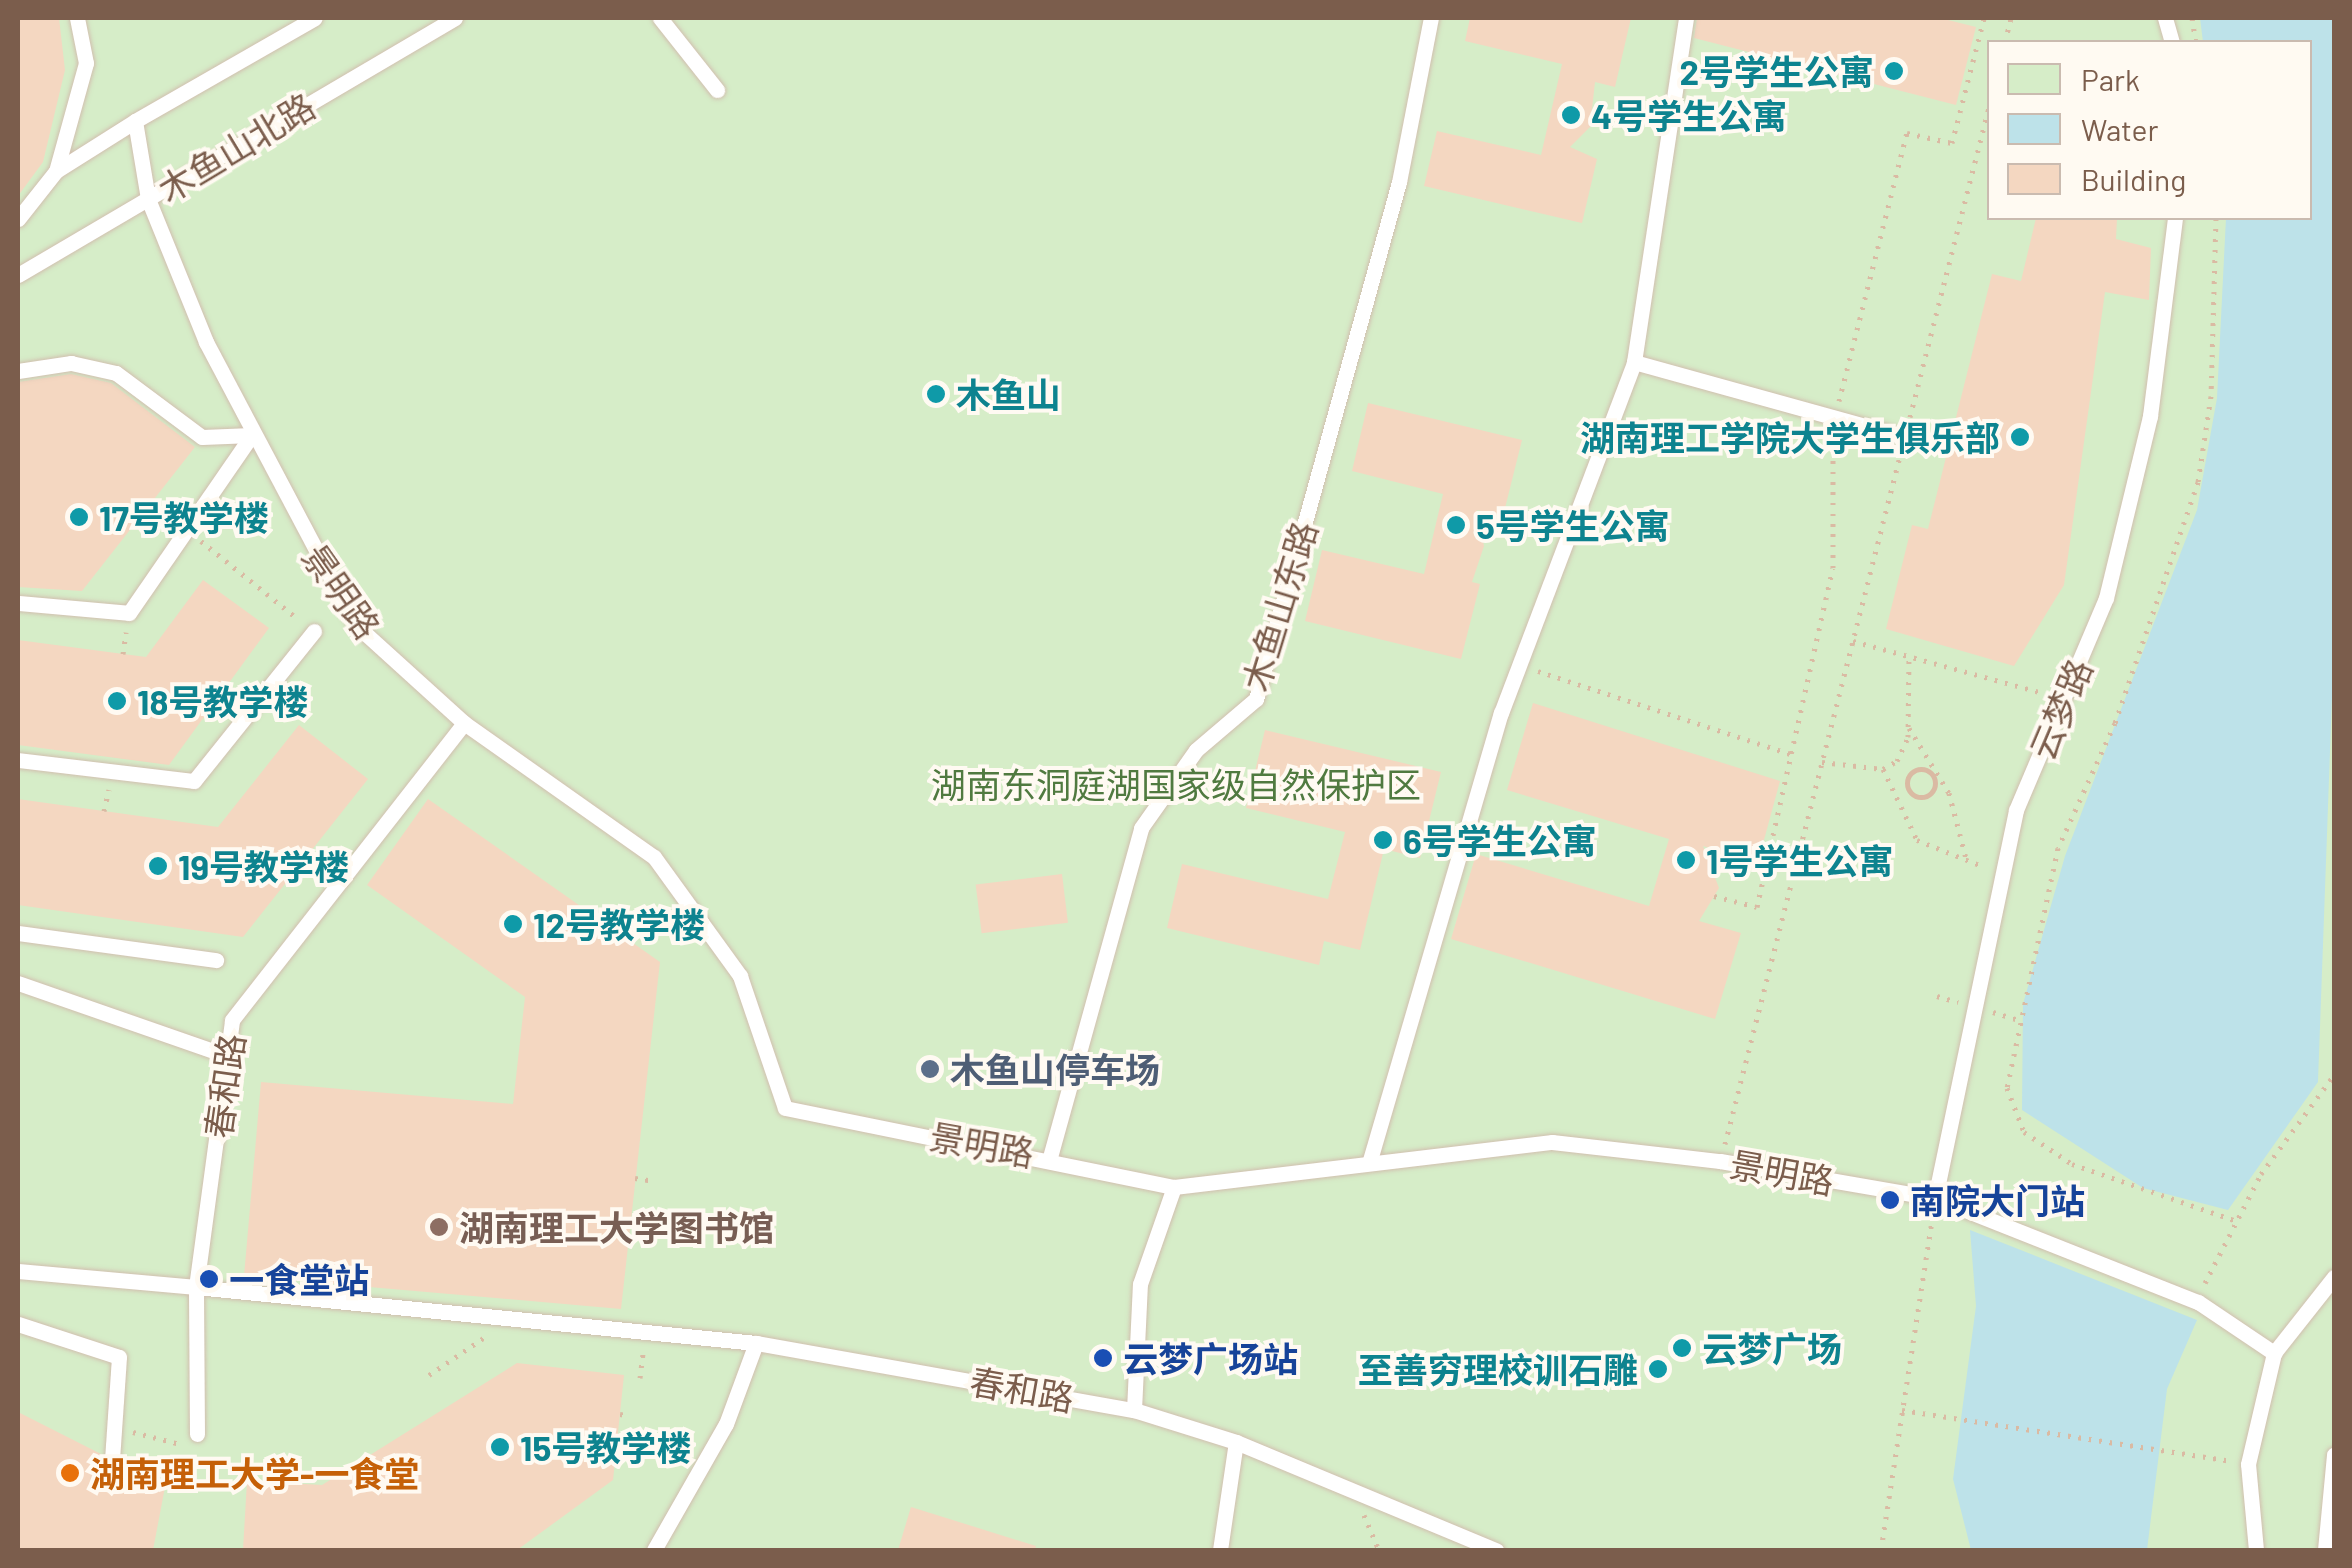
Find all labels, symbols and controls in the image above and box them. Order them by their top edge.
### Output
legend [1987,40,2312,220]
place label: 2号学生公寓 [1679,50,1874,92]
marker: 2号学生公寓 [1883,60,1905,82]
text: Park [2081,61,2140,97]
street label: 木鱼山北路 [150,84,322,210]
place label: 4号学生公寓 [1591,94,1787,136]
marker: 4号学生公寓 [1560,104,1582,126]
text: Water [2081,111,2159,147]
text: Building [2081,161,2186,197]
place label: 木鱼山 [956,373,1061,415]
marker: 木鱼山 [925,383,947,405]
place label: 湖南理工学院大学生俱乐部 [1580,416,2000,458]
marker: 湖南理工学院大学生俱乐部 [2009,426,2031,448]
place label: 17号教学楼 [99,496,269,538]
place label: 5号学生公寓 [1476,504,1670,546]
marker: 17号教学楼 [68,506,90,528]
marker: 5号学生公寓 [1445,514,1467,536]
street label: 木鱼山东路 [1233,516,1325,696]
street label: 景明路 [295,536,389,646]
street label: 云梦路 [2020,652,2100,766]
place label: 18号教学楼 [137,680,308,722]
marker: 18号教学楼 [106,690,128,712]
park label: 湖南东洞庭湖国家级自然保护区 [931,763,1421,805]
place label: 6号学生公寓 [1403,819,1597,861]
marker: 6号学生公寓 [1372,829,1394,851]
place label: 1号学生公寓 [1706,839,1893,881]
place label: 19号教学楼 [178,845,349,887]
marker: 1号学生公寓 [1675,849,1697,871]
marker: 19号教学楼 [147,855,169,877]
place label: 12号教学楼 [533,903,705,945]
marker: 12号教学楼 [502,913,524,935]
street label: 春和路 [196,1031,252,1141]
place label: 木鱼山停车场 [950,1048,1160,1090]
marker: 木鱼山停车场 [919,1058,941,1080]
street label: 景明路 [927,1114,1037,1174]
street label: 景明路 [1727,1142,1837,1202]
place label: 南院大门站 [1910,1179,2085,1221]
marker: 南院大门站 [1879,1189,1901,1211]
place label: 湖南理工大学图书馆 [459,1206,774,1248]
marker: 湖南理工大学图书馆 [428,1216,450,1238]
place label: 一食堂站 [229,1258,369,1300]
marker: 一食堂站 [198,1268,220,1290]
place label: 云梦广场 [1702,1327,1842,1369]
place label: 云梦广场站 [1123,1337,1298,1379]
marker: 云梦广场 [1671,1337,1693,1359]
marker: 云梦广场站 [1092,1347,1114,1369]
place label: 至善穷理校训石雕 [1358,1348,1638,1390]
marker: 至善穷理校训石雕 [1647,1358,1669,1380]
street label: 春和路 [967,1359,1077,1419]
place label: 15号教学楼 [520,1426,691,1468]
marker: 15号教学楼 [489,1436,511,1458]
place label: 湖南理工大学-一食堂 [90,1452,419,1494]
marker: 湖南理工大学-一食堂 [59,1462,81,1484]

